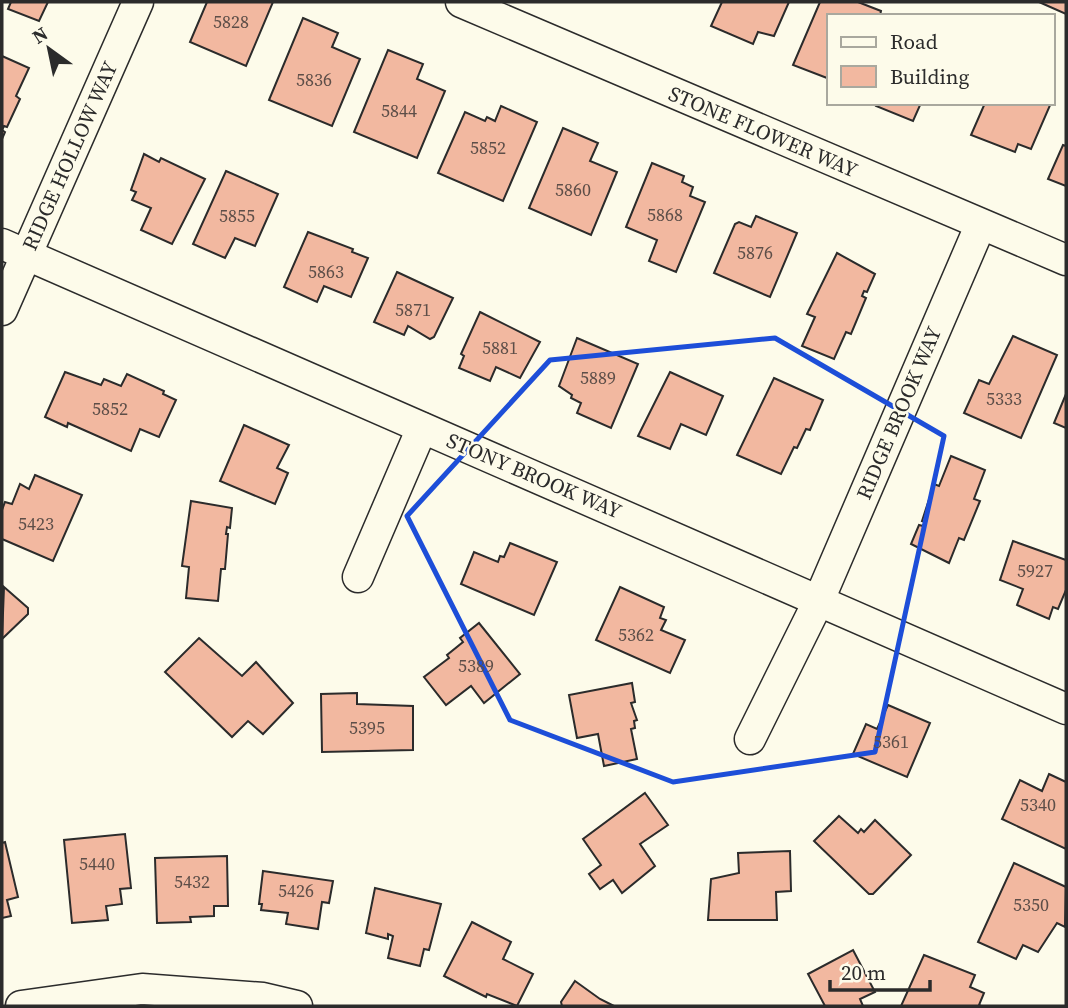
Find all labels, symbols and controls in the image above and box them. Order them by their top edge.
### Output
house number: 5828 [213,9,249,34]
north arrow [14,14,84,84]
legend [827,14,1054,105]
text: N [27,20,53,49]
text: Road [890,27,938,56]
street label: RIDGE HOLLOW WAY [15,56,125,255]
text: Building [890,62,969,91]
house number: 5836 [296,67,332,92]
street label: STONE FLOWER WAY [664,79,863,185]
house number: 5844 [381,98,417,123]
house number: 5852 [470,135,506,160]
house number: 5860 [555,177,591,202]
house number: 5868 [647,202,683,227]
house number: 5855 [219,203,255,228]
house number: 5876 [737,240,773,265]
house number: 5863 [308,259,344,284]
house number: 5871 [395,297,431,322]
street label: RIDGE BROOK WAY [849,321,948,504]
house number: 5881 [482,335,518,360]
house number: 5889 [580,365,616,390]
house number: 5333 [986,386,1022,411]
house number: 5852 [92,396,128,421]
street label: STONY BROOK WAY [442,426,627,526]
house number: 5423 [18,511,54,536]
house number: 5927 [1017,558,1053,583]
house number: 5362 [618,622,654,647]
house number: 5389 [458,653,494,678]
house number: 5395 [349,715,385,740]
house number: 5361 [873,729,909,754]
house number: 5340 [1020,792,1056,817]
house number: 5440 [79,851,115,876]
house number: 5432 [174,869,210,894]
house number: 5426 [278,878,314,903]
house number: 5350 [1013,892,1049,917]
scale bar [830,948,930,992]
text: 20 m [841,958,886,987]

